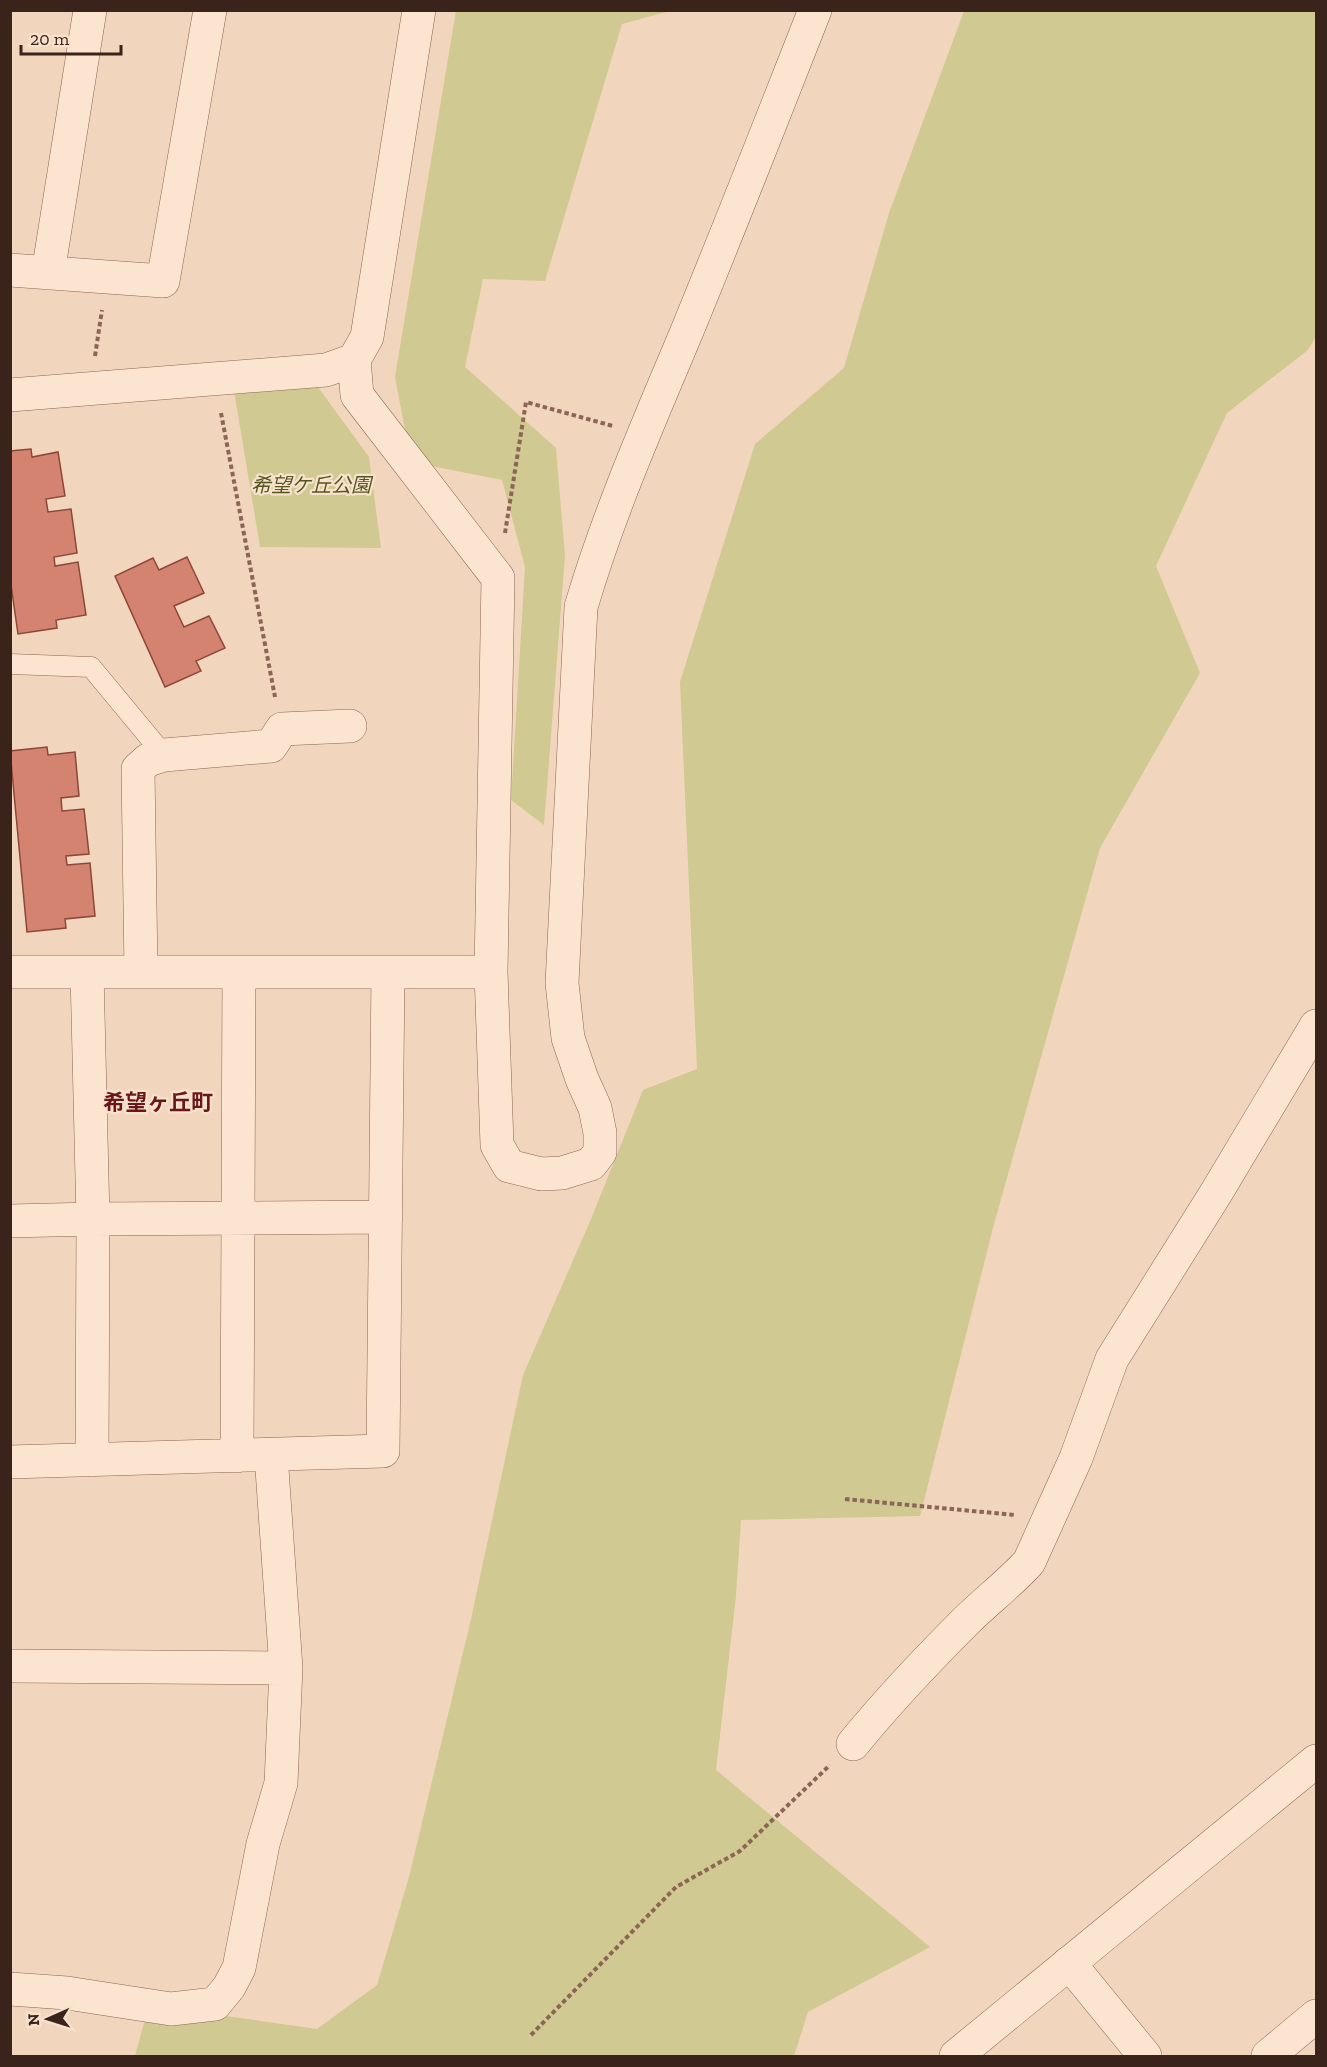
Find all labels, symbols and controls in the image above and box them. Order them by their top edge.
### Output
scale bar [21,18,122,56]
text: 20 m [30,28,70,50]
park label: 希望ケ丘公園 [251,473,374,497]
district label: 希望ヶ丘町 [103,1089,213,1116]
north arrow [18,1989,78,2049]
text: N [24,2013,43,2026]

